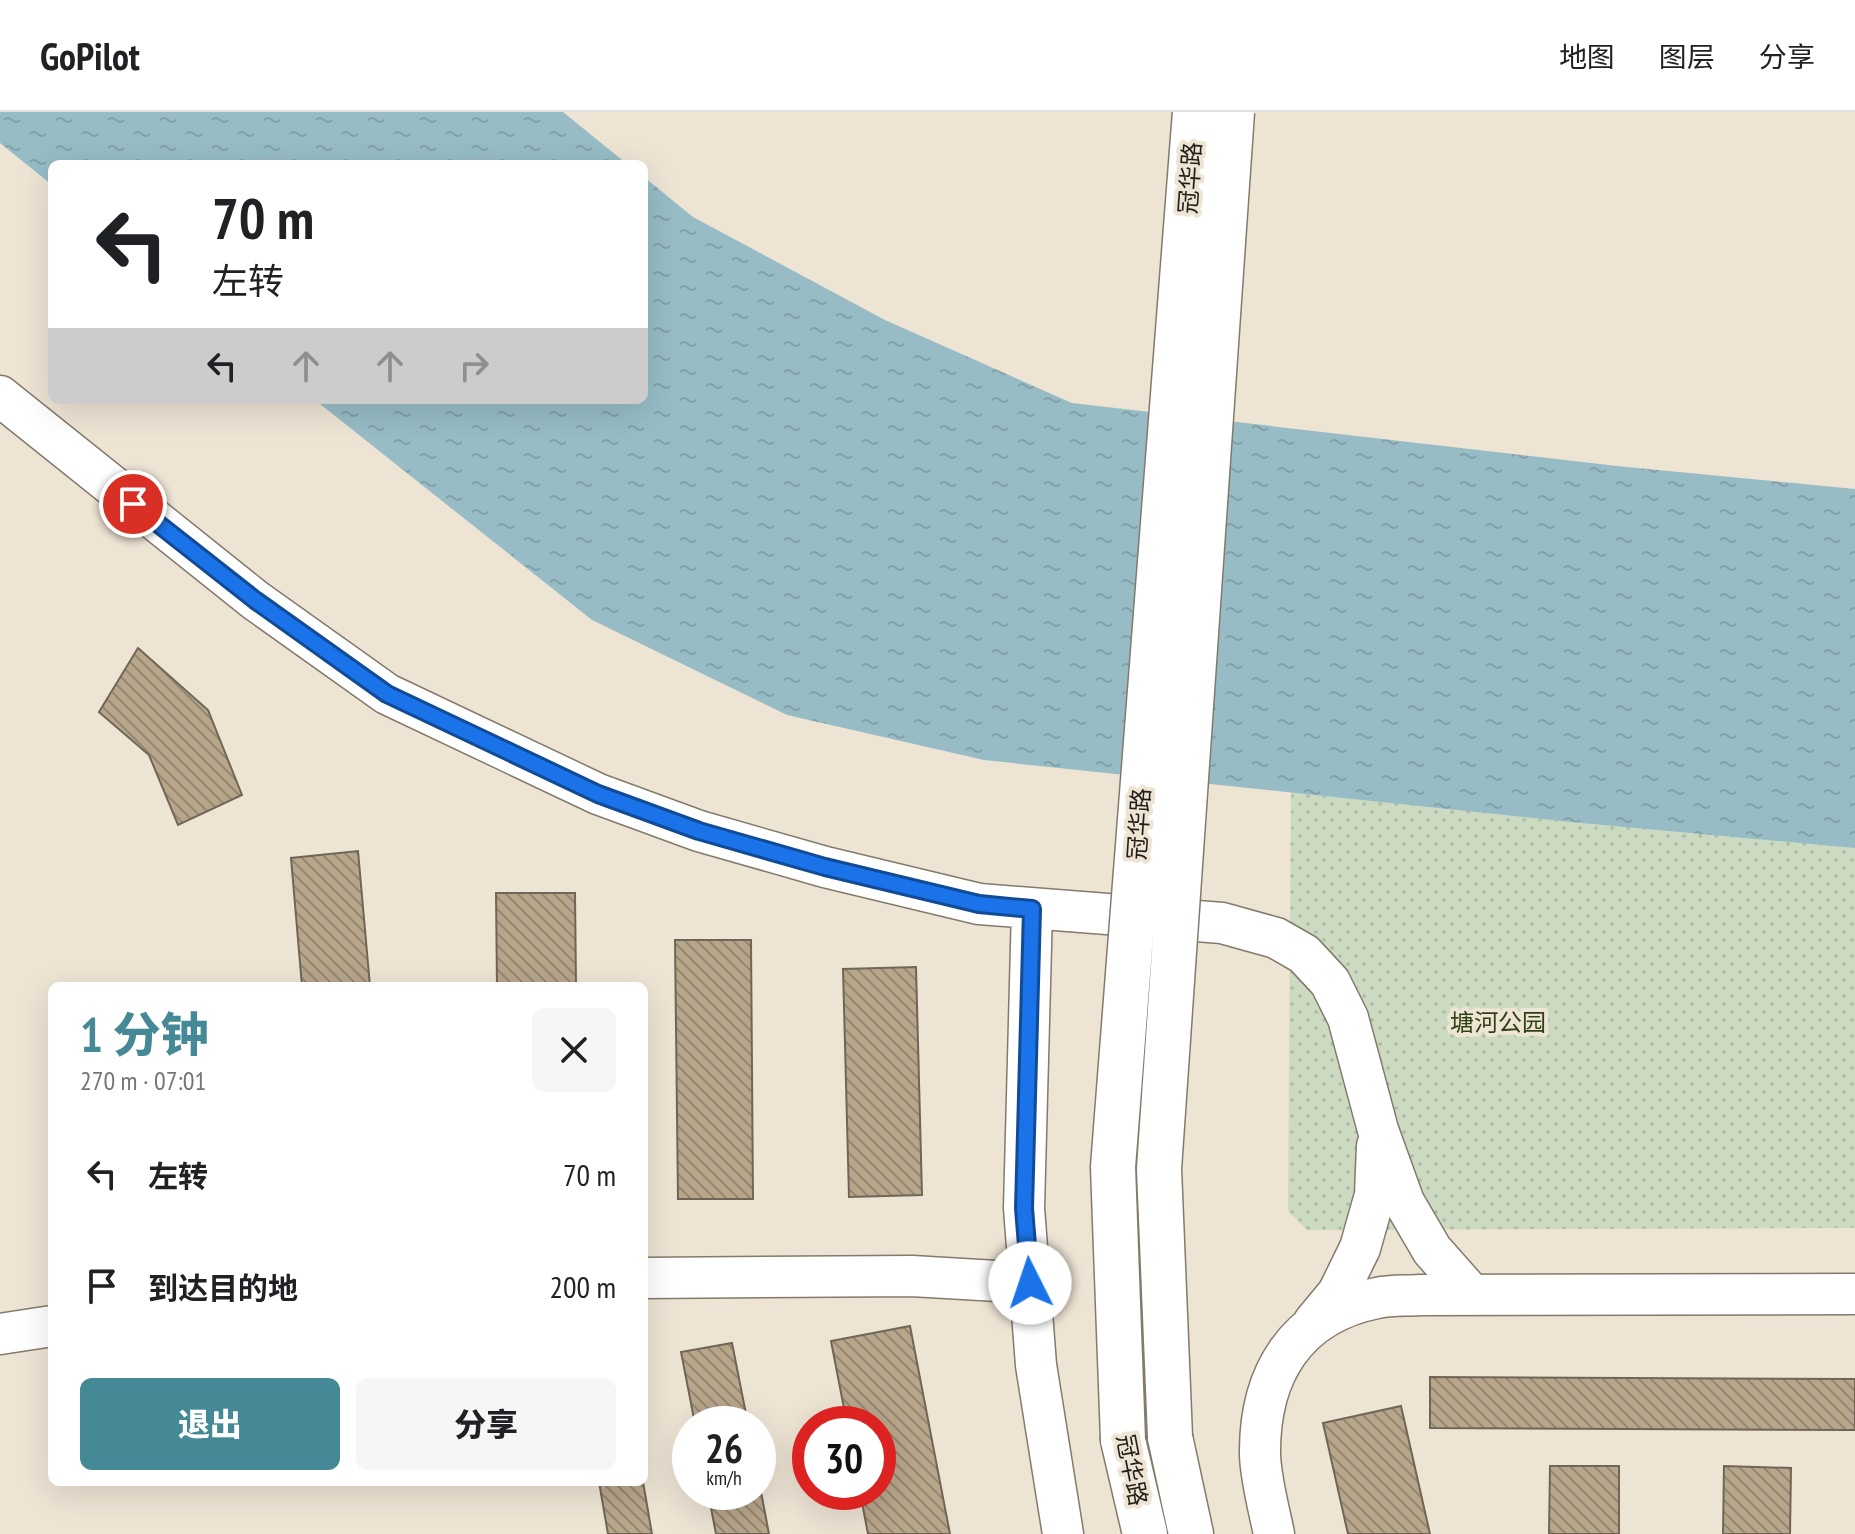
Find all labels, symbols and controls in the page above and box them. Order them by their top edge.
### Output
text: GoPilot [40,31,140,80]
text: 地图 [1559,38,1615,75]
text: 图层 [1659,38,1715,75]
text: 分享 [1759,38,1815,75]
street label: 冠华路 [1172,141,1208,215]
text: 70 m [212,182,314,254]
icon: left [80,192,184,296]
text: 左转 [212,257,284,304]
icon: left [200,344,244,388]
icon: ahead [284,344,328,388]
icon: ahead [368,344,412,388]
icon: right [452,344,496,388]
pin [99,470,167,538]
icon: arrive [111,482,155,526]
street label: 冠华路 [1121,787,1157,861]
text: 1 分钟 [80,1003,209,1065]
park label: 塘河公园 [1450,1007,1546,1038]
button: close [532,1008,616,1092]
text: 270 m · 07:01 [80,1064,206,1097]
icon: left [80,1152,124,1196]
text: 70 m [563,1155,616,1194]
text: 左转 [148,1156,208,1195]
position arrow [988,1241,1072,1325]
icon: arrive [80,1264,124,1308]
text: 200 m [550,1267,616,1306]
text: 到达目的地 [148,1268,298,1307]
button: 退出 [80,1378,340,1470]
button: 分享 [356,1378,616,1470]
speed limit sign: 30 [792,1406,896,1510]
text: 26 [705,1422,743,1474]
street label: 冠华路 [1110,1432,1154,1508]
text: km/h [706,1465,742,1491]

